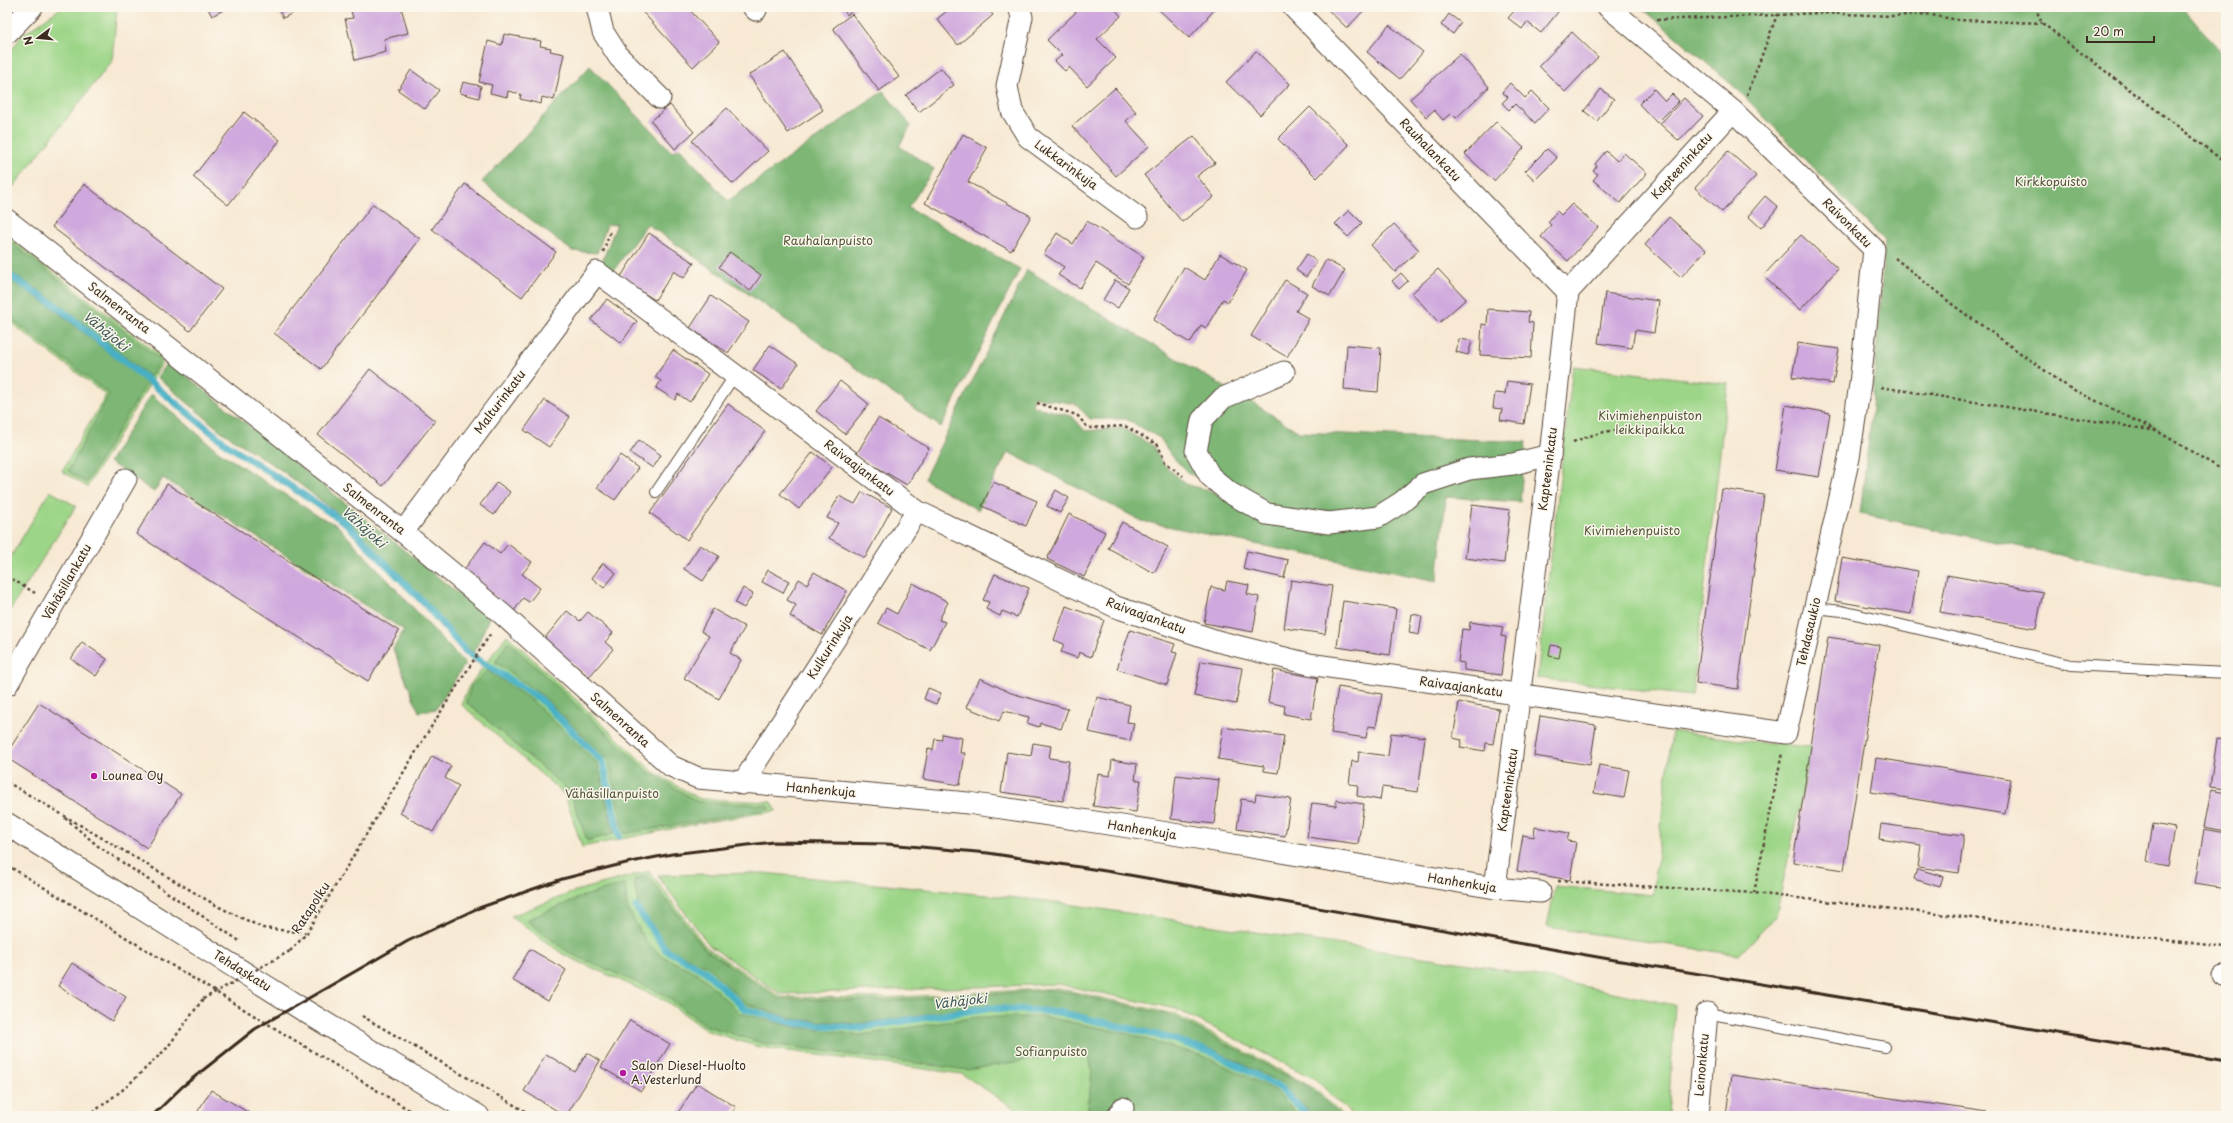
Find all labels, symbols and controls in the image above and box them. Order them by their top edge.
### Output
north arrow [18,18,58,58]
scale bar [2087,18,2154,44]
text: 20 m [2093,22,2124,40]
text: N [18,34,37,47]
street label: Rauhalankatu [1396,114,1466,185]
street label: Kapteeninkatu [1646,128,1716,203]
street label: Lukkarinkuja [1031,135,1103,194]
park label: Kirkkopuisto [2015,172,2088,190]
street label: Raivonkatu [1819,193,1877,251]
park label: Rauhalanpuisto [783,231,873,249]
street label: Salmenranta [85,277,155,338]
water label: Vähäjoki [80,306,135,356]
street label: Malturinkatu [469,366,529,437]
park label: Kivimiehenpuiston leikkipaikka [1598,406,1702,438]
street label: Kapteeninkatu [1533,426,1561,512]
street label: Raivaajankatu [821,435,899,500]
street label: Salmenranta [340,478,410,539]
water label: Vähäjoki [338,502,392,553]
park label: Kivimiehenpuisto [1584,521,1680,539]
street label: Vähäsillankatu [37,540,95,623]
street label: Raivaajankatu [1104,592,1189,638]
street label: Tehdasaukio [1791,595,1825,668]
street label: Kulkurinkuja [802,610,857,682]
street label: Raivaajankatu [1418,671,1504,701]
street label: Salmenranta [587,688,655,751]
street label: Kapteeninkatu [1492,747,1522,833]
place label: Lounea Oy [102,766,164,784]
marker: Lounea Oy [89,771,99,781]
street label: Hanhenkuja [786,777,857,801]
park label: Vähäsillanpuisto [565,784,659,802]
street label: Hanhenkuja [1106,815,1179,843]
street label: Hanhenkuja [1426,868,1499,896]
street label: Ratapolku [287,878,334,937]
street label: Tehdaskatu [210,945,275,995]
water label: Vähäjoki [932,988,990,1013]
street label: Leinonkatu [1689,1033,1713,1097]
park label: Sofianpuisto [1015,1042,1088,1060]
place label: Salon Diesel-Huolto A.Vesterlund [631,1056,746,1088]
marker: Salon Diesel-Huolto A.Vesterlund [618,1068,628,1078]

